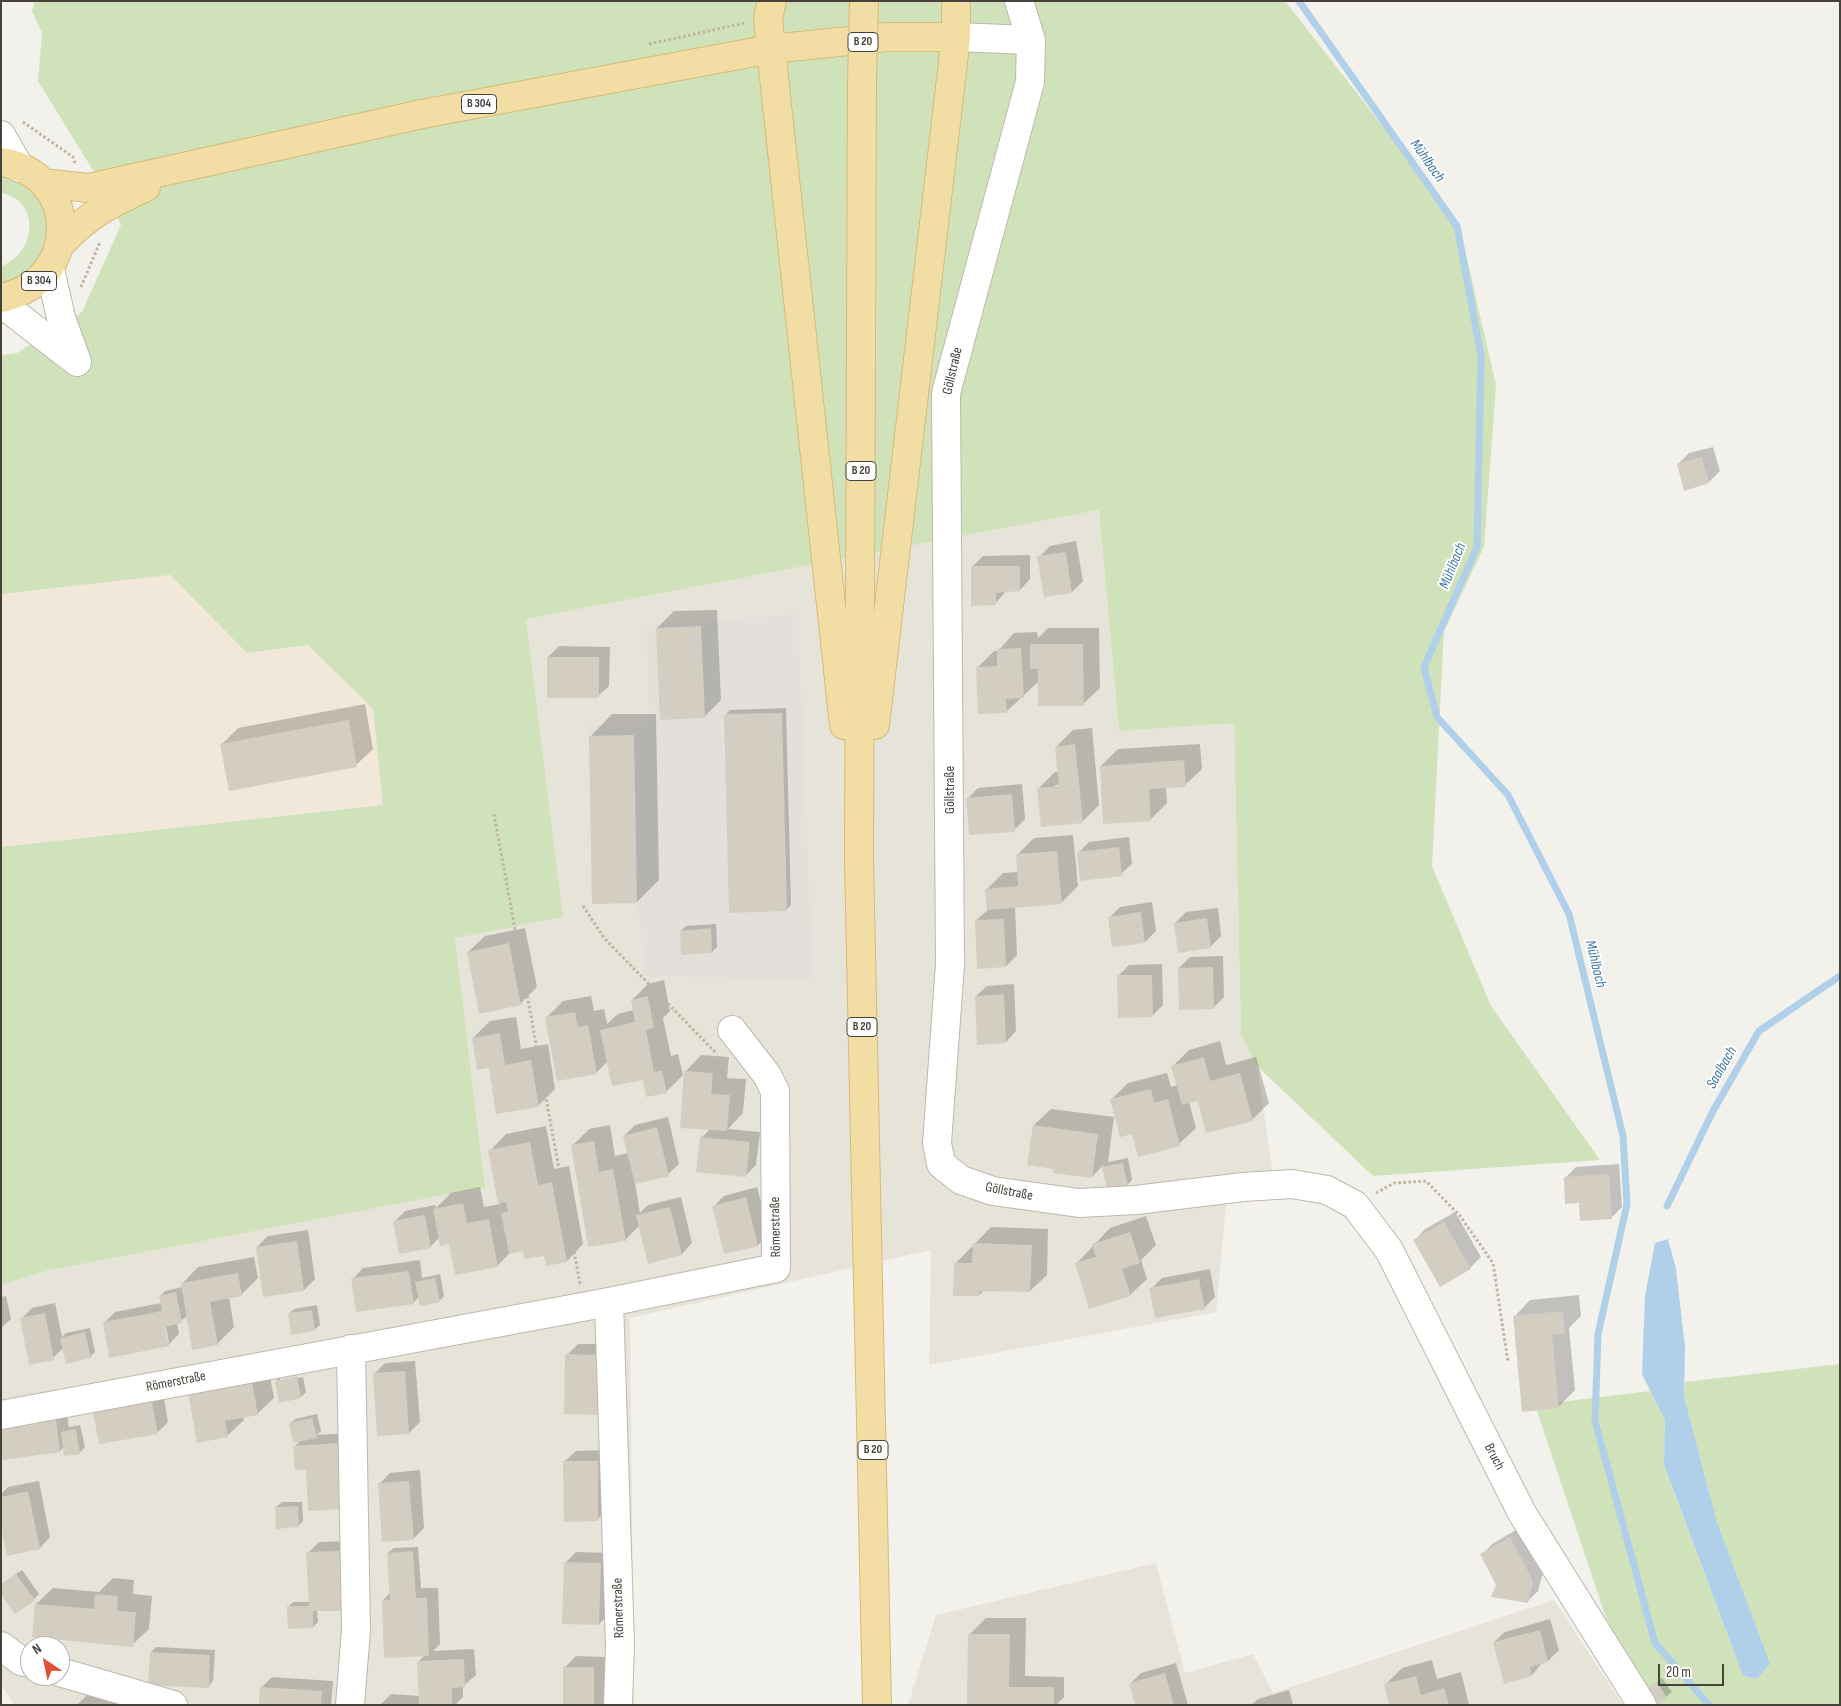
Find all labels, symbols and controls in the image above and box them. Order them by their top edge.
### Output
road number: B 20 [848,32,878,52]
road number: B 304 [462,95,496,114]
water label: Mühlbach [1406,136,1448,186]
road number: B 304 [22,272,56,290]
street label: Göllstraße [939,346,967,396]
road number: B 20 [846,462,876,481]
water label: Mühlbach [1436,540,1470,592]
street label: Göllstraße [942,766,958,814]
water label: Mühlbach [1580,938,1610,990]
road number: B 20 [847,1018,877,1036]
water label: Saalbach [1703,1044,1741,1092]
street label: Göllstraße [984,1179,1034,1205]
street label: Römerstraße [767,1197,785,1257]
street label: Römerstraße [145,1368,207,1396]
road number: B 20 [858,1440,888,1460]
street label: Bruch [1480,1441,1508,1473]
street label: Römerstraße [610,1577,628,1639]
north arrow [20,1636,70,1686]
text: N [29,1640,45,1658]
scale bar [1661,1654,1727,1686]
text: 20 m [1666,1663,1691,1682]

